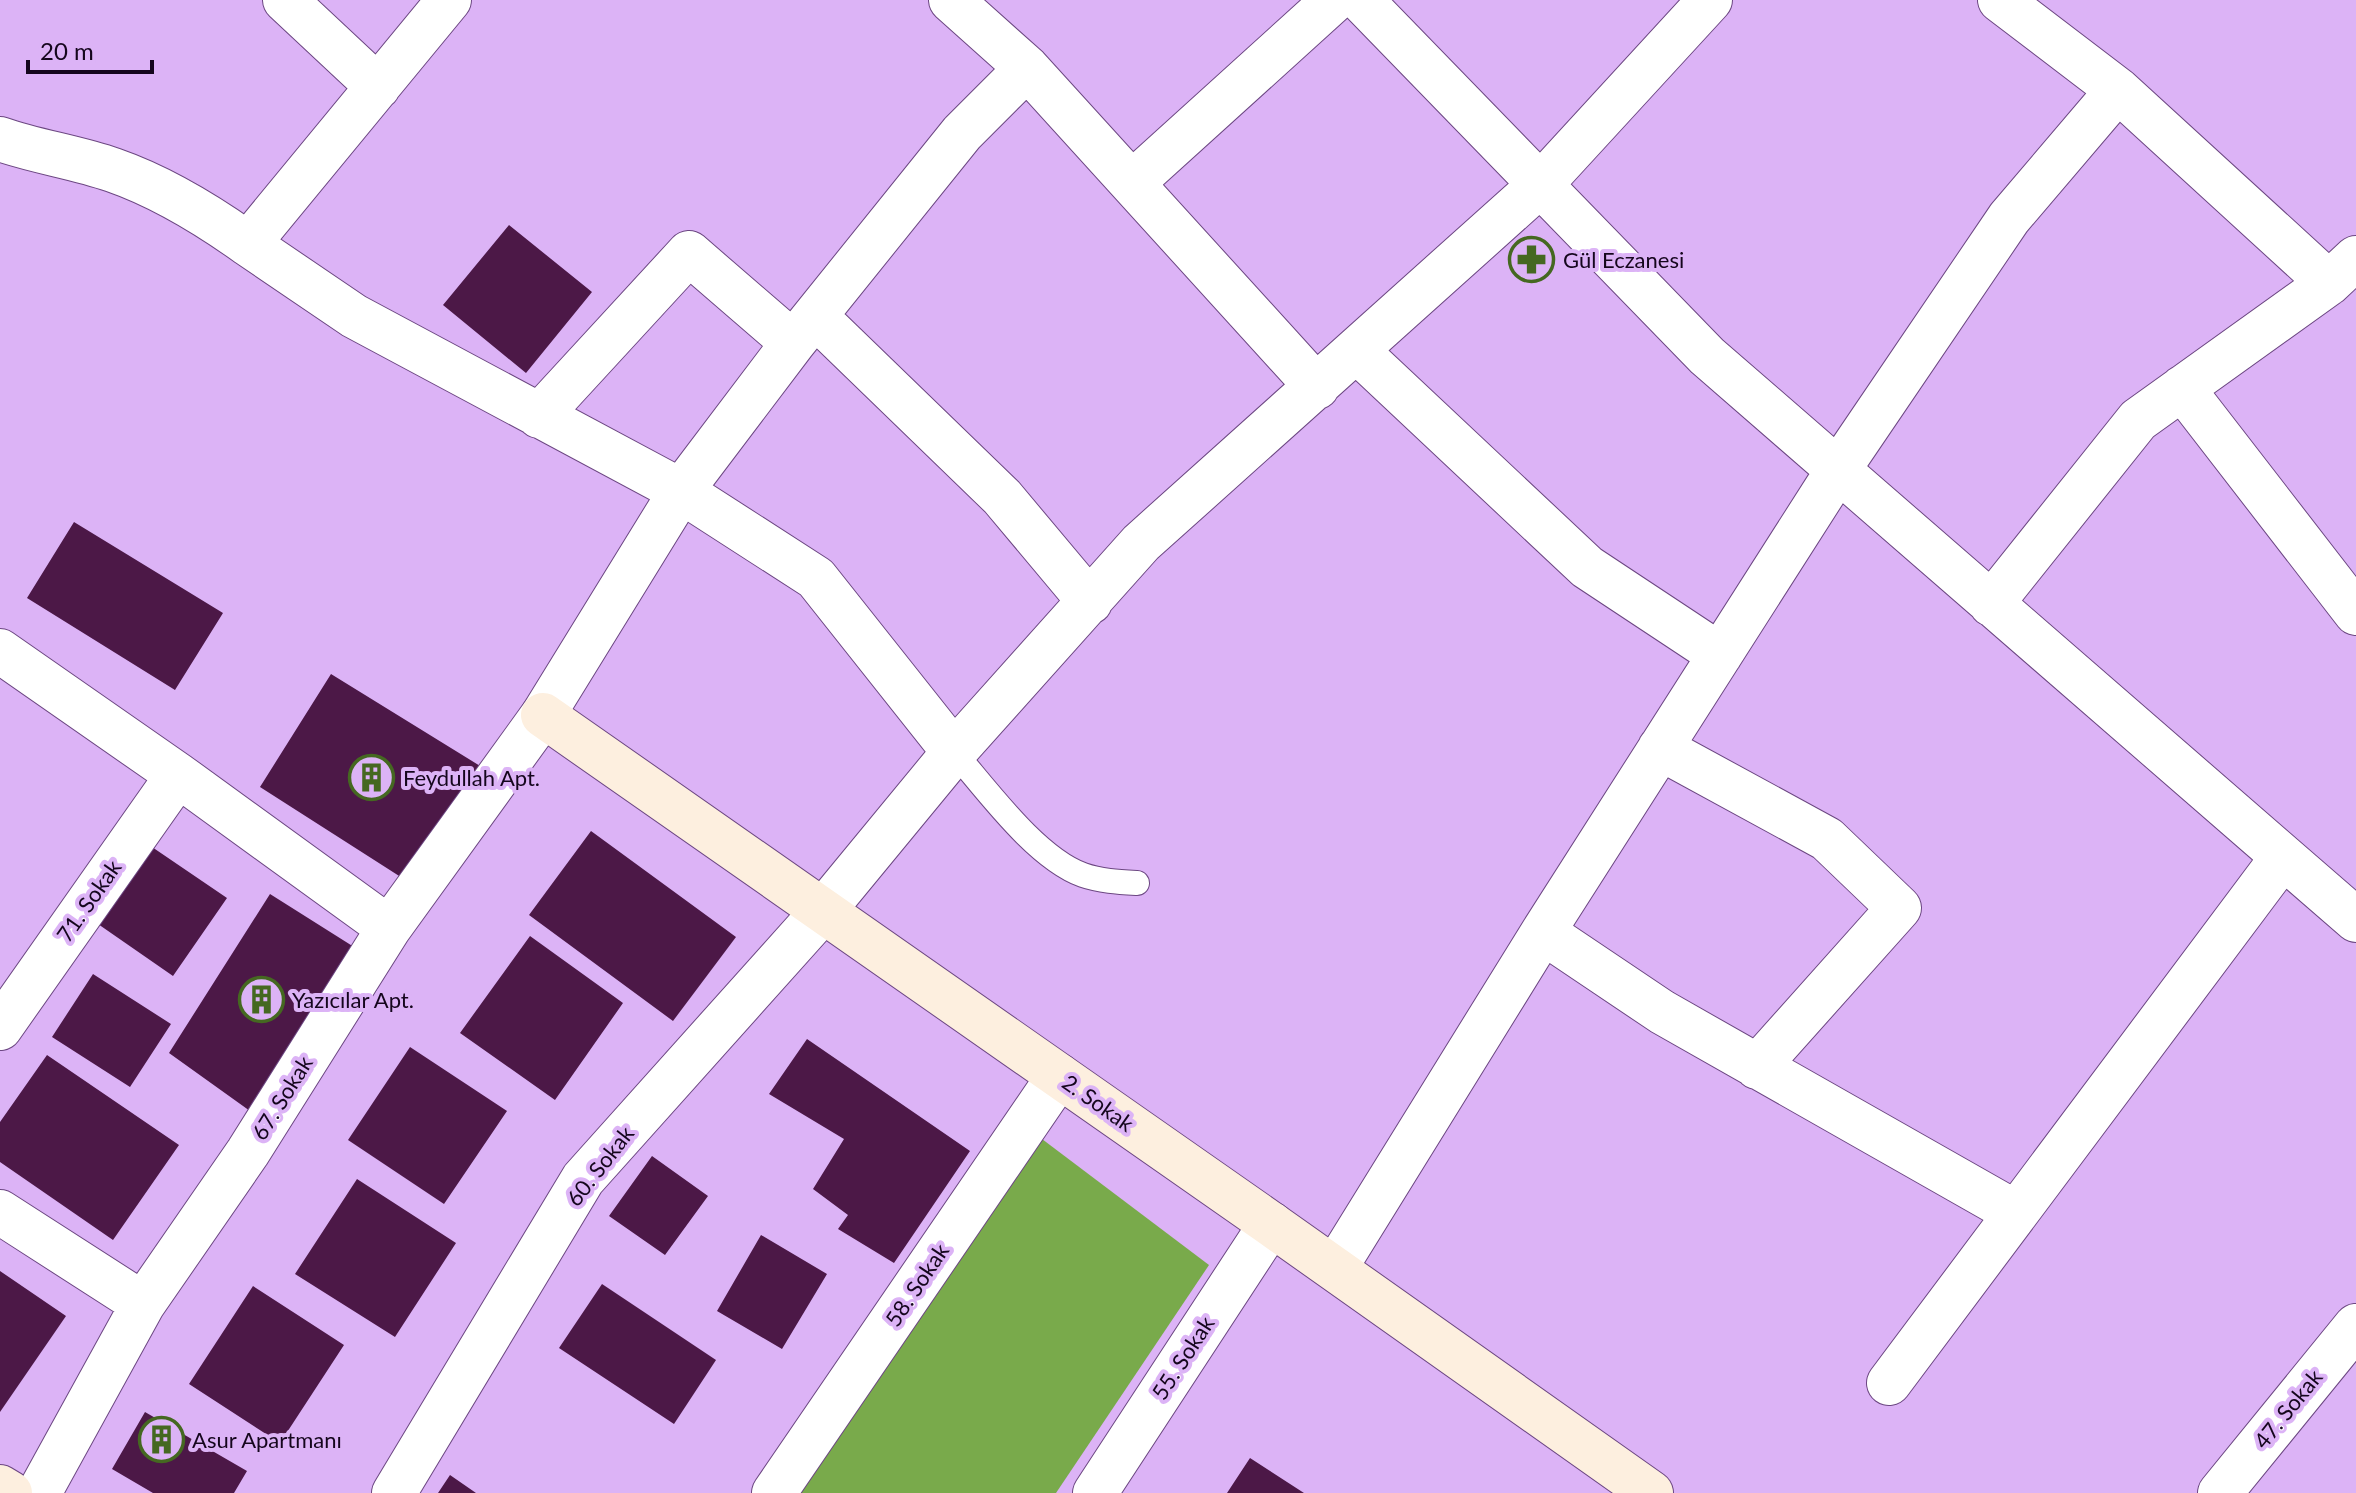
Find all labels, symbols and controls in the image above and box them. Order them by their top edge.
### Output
scale bar [28,24,152,74]
text: 20 m [40,36,94,65]
pharmacy icon: Gül Eczanesi [1508,236,1556,284]
place label: Gül Eczanesi [1563,246,1684,273]
building icon: Feydullah Apt. [348,754,396,802]
place label: Feydullah Apt. [403,764,540,791]
street label: 71. Sokak [51,854,127,947]
building icon: Yazıcılar Apt. [237,976,285,1024]
place label: Yazıcılar Apt. [292,986,414,1013]
street label: 67. Sokak [245,1050,318,1145]
street label: 2. Sokak [1057,1068,1140,1137]
street label: 60. Sokak [560,1120,640,1211]
street label: 58. Sokak [879,1238,955,1331]
street label: 55. Sokak [1146,1310,1220,1404]
street label: 47. Sokak [2248,1363,2328,1454]
building icon: Asur Apartmanı [137,1416,185,1464]
place label: Asur Apartmanı [192,1426,342,1453]

